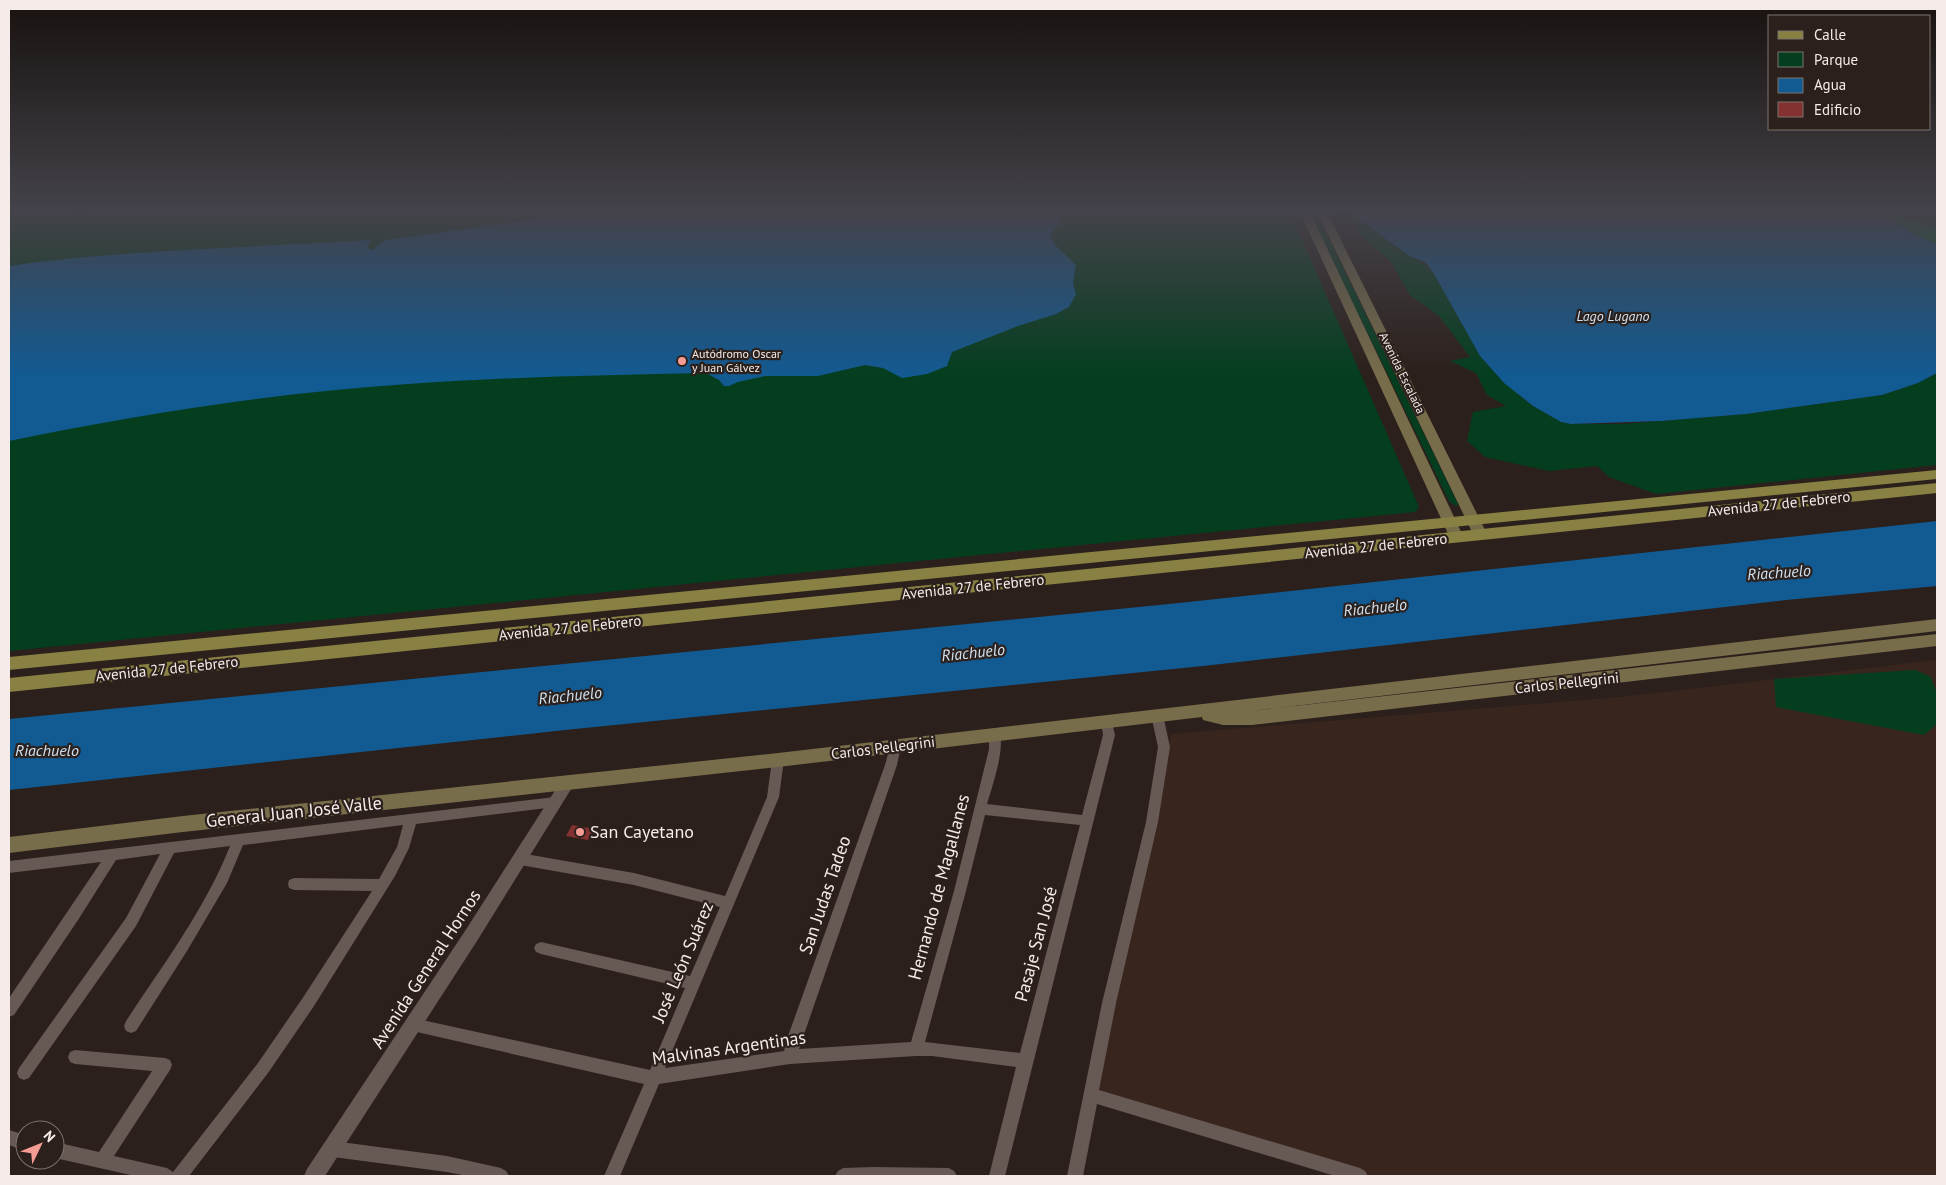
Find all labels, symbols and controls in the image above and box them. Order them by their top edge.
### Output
legend [1768,15,1931,130]
text: Calle [1814,25,1846,44]
text: Parque [1814,50,1858,69]
text: Agua [1814,75,1846,94]
text: Edificio [1814,100,1861,119]
water label: Lago Lugano [1576,307,1650,325]
street label: Avenida Escalada [1376,330,1429,416]
place label: Autódromo Oscar y Juan Gálvez [692,346,781,375]
marker: Autódromo Oscar y Juan Gálvez [676,355,688,367]
street label: Avenida 27 de Febrero [1707,487,1851,520]
street label: Avenida 27 de Febrero [1304,529,1448,562]
water label: Riachuelo [1746,560,1812,584]
street label: Avenida 27 de Febrero [901,570,1045,603]
water label: Riachuelo [1342,594,1408,620]
street label: Avenida 27 de Febrero [498,611,642,644]
water label: Riachuelo [940,639,1006,665]
street label: Avenida 27 de Febrero [95,652,239,685]
street label: Carlos Pellegrini [1514,668,1620,697]
water label: Riachuelo [537,682,603,708]
street label: Carlos Pellegrini [830,732,936,763]
water label: Riachuelo [15,740,79,760]
street label: General Juan José Valle [205,791,383,832]
street label: Hernando de Magallanes [903,791,974,982]
place label: San Cayetano [590,820,694,843]
marker: San Cayetano [574,826,586,838]
street label: San Judas Tadeo [793,833,856,957]
street label: Pasaje San José [1009,884,1062,1004]
street label: Avenida General Hornos [366,885,486,1052]
street label: José León Suárez [646,898,718,1027]
street label: Malvinas Argentinas [651,1025,807,1070]
north arrow [15,1120,65,1170]
text: N [40,1127,59,1146]

